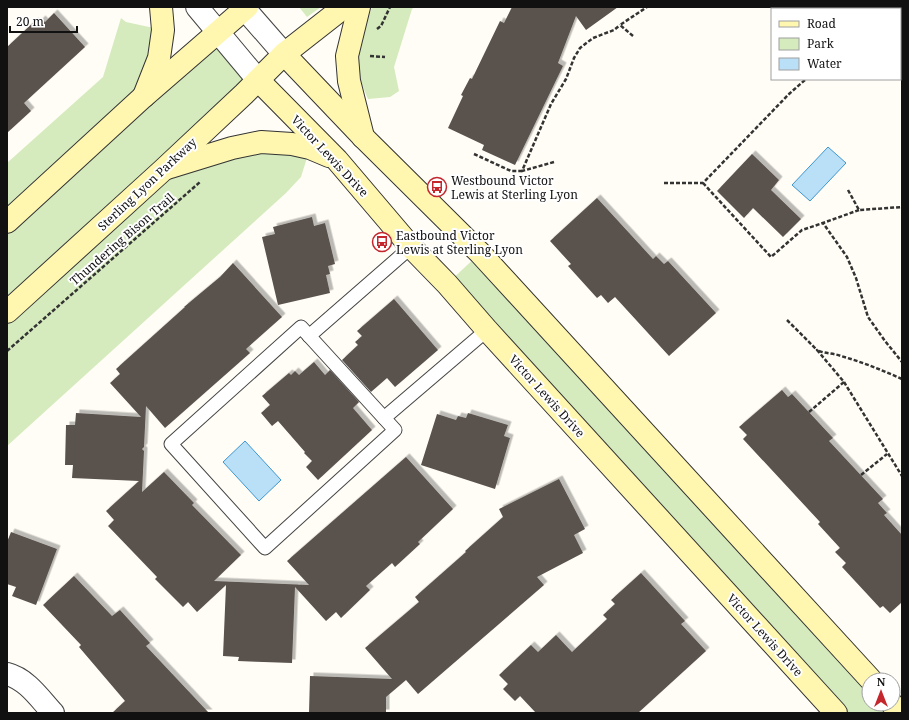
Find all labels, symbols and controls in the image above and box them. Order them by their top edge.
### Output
scale bar [10,8,77,34]
legend [771,8,901,80]
text: 20 m [16,13,44,30]
text: Road [807,15,837,32]
text: Park [807,35,835,52]
text: Water [807,55,842,72]
street label: Victor Lewis Drive [288,111,372,201]
street label: Sterling Lyon Parkway [94,133,200,234]
place label: Westbound Victor Lewis at Sterling Lyon [451,172,578,203]
bus stop icon: Westbound Victor Lewis at Sterling Lyon [426,176,448,198]
street label: Thundering Bison Trail [66,189,178,289]
place label: Eastbound Victor Lewis at Sterling Lyon [396,227,523,258]
bus stop icon: Eastbound Victor Lewis at Sterling Lyon [371,231,393,253]
street label: Victor Lewis Drive [505,351,589,441]
street label: Victor Lewis Drive [723,590,807,680]
north arrow [861,672,901,712]
text: N [877,674,886,689]

